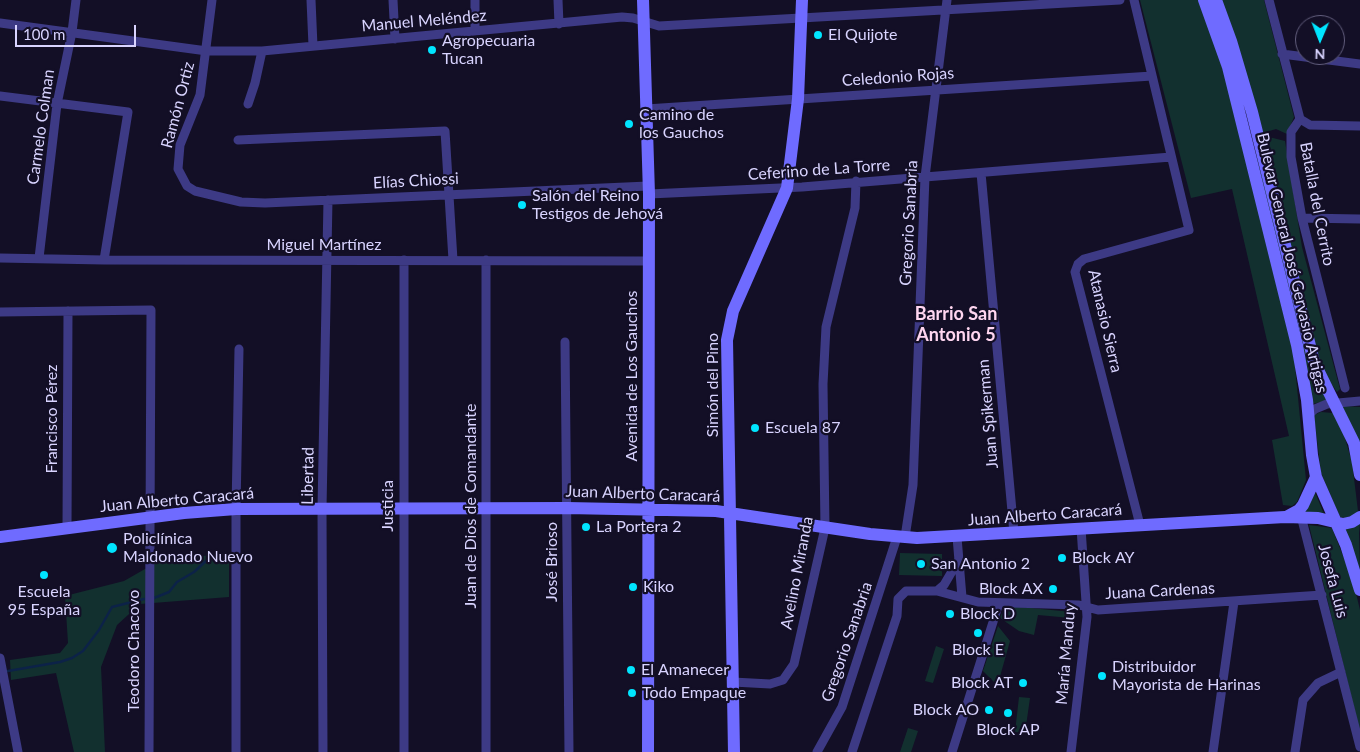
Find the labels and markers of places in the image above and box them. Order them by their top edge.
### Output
place label: El Quijote [828,25,897,45]
marker: El Quijote [812,29,824,41]
place label: Agropecuaria Tucan [442,31,535,69]
marker: Agropecuaria Tucan [426,44,438,56]
place label: Camino de los Gauchos [639,105,724,143]
marker: Camino de los Gauchos [623,118,635,130]
place label: Salón del Reino Testigos de Jehová [532,186,663,224]
marker: Salón del Reino Testigos de Jehová [516,199,528,211]
place label: Escuela 87 [765,418,840,438]
marker: Escuela 87 [749,422,761,434]
place label: La Portera 2 [596,517,682,537]
marker: La Portera 2 [580,521,592,533]
place label: Policlínica Maldonado Nuevo [123,529,253,567]
marker: Policlínica Maldonado Nuevo [105,541,119,555]
place label: Block AY [1072,548,1135,568]
marker: Block AY [1056,552,1068,564]
place label: San Antonio 2 [931,554,1030,574]
marker: San Antonio 2 [915,558,927,570]
marker: Escuela 95 España [38,569,50,581]
place label: Kiko [643,577,674,597]
place label: Block AX [979,579,1043,599]
marker: Kiko [627,581,639,593]
place label: Escuela 95 España [8,582,80,620]
marker: Block AX [1047,583,1059,595]
place label: Block D [960,604,1015,624]
marker: Block D [944,608,956,620]
marker: Block E [972,627,984,639]
place label: Block E [952,640,1004,660]
place label: Distribuidor Mayorista de Harinas [1112,657,1261,695]
place label: El Amanecer [641,660,729,680]
marker: El Amanecer [625,664,637,676]
marker: Distribuidor Mayorista de Harinas [1096,670,1108,682]
place label: Block AT [951,673,1013,693]
marker: Block AT [1017,677,1029,689]
place label: Todo Empaque [642,683,746,703]
marker: Todo Empaque [626,687,638,699]
place label: Block AO [913,700,979,720]
marker: Block AO [983,704,995,716]
marker: Block AP [1002,707,1014,719]
place label: Block AP [976,720,1040,740]

